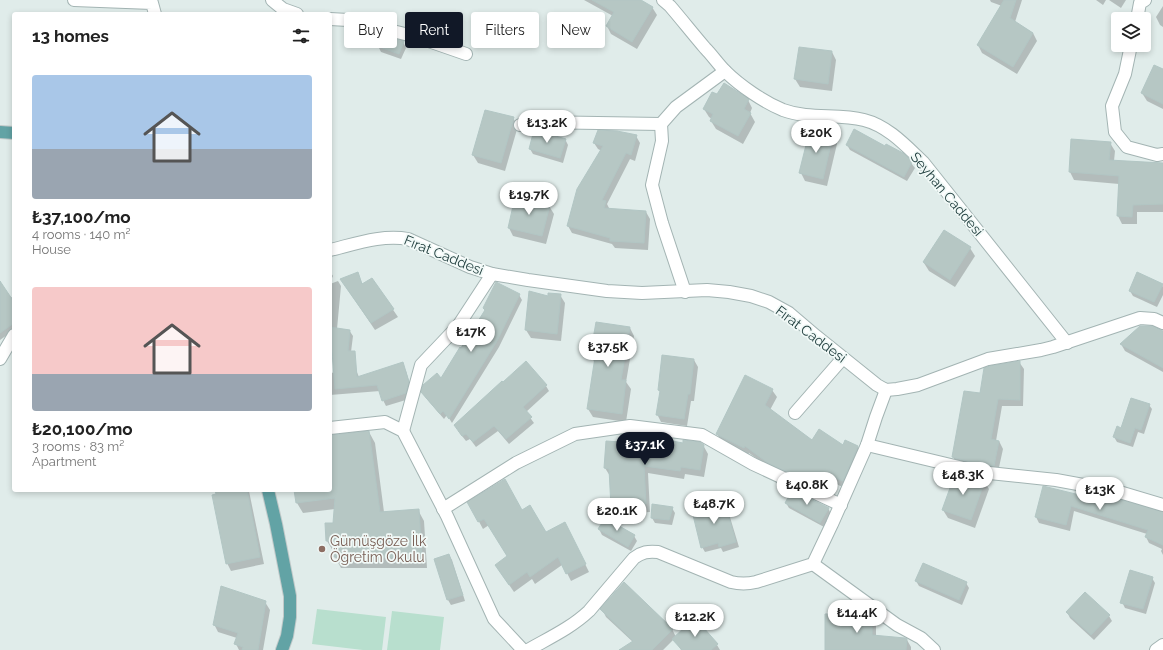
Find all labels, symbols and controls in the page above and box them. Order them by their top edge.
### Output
chip: Buy [344,12,397,48]
chip: Rent [405,12,463,48]
chip: Filters [471,12,539,48]
chip: New [547,12,605,48]
map controls [1111,12,1151,52]
button: layers [1111,12,1151,52]
icon: filters [290,25,312,47]
text: 13 homes [32,26,109,46]
icon: home [136,101,208,173]
pin: ₺13.2K [514,110,580,144]
text: ₺13.2K [527,115,567,130]
pin: ₺20K [792,120,840,154]
text: ₺20K [800,125,832,140]
street label: Seyhan Caddesi [907,149,987,239]
pin: ₺19.7K [496,182,562,216]
text: ₺19.7K [509,187,549,202]
text: ₺37,100/mo [32,207,131,227]
text: 4 rooms · 140 m² [32,227,130,242]
street label: Fırat Caddesi [402,232,486,278]
text: House [32,242,71,257]
street label: Fırat Caddesi [773,302,849,366]
icon: home [136,313,208,385]
pin: ₺17K [447,319,495,353]
text: ₺17K [456,324,486,339]
pin: ₺37.5K [575,334,641,368]
text: ₺37.5K [588,339,628,354]
text: ₺20,100/mo [32,419,133,439]
pin: ₺37.1K [612,432,678,466]
text: ₺37.1K [625,437,665,452]
text: 3 rooms · 83 m² [32,439,124,454]
text: Apartment [32,454,96,469]
pin: ₺48.3K [930,462,996,496]
text: ₺48.3K [942,467,984,482]
pin: ₺40.8K [774,472,840,506]
text: ₺40.8K [786,477,828,492]
pin: ₺13K [1076,477,1124,511]
text: ₺13K [1085,482,1115,497]
pin: ₺48.7K [681,491,747,525]
text: ₺48.7K [693,496,735,511]
pin: ₺20.1K [584,498,650,532]
text: ₺20.1K [596,503,638,518]
place label: Gümüşgöze İlk Öğretim Okulu [330,531,427,565]
marker: Gümüşgöze İlk Öğretim Okulu [317,544,327,554]
pin: ₺14.4K [824,600,890,634]
pin: ₺12.2K [662,604,728,638]
text: ₺14.4K [837,605,877,620]
text: ₺12.2K [675,609,715,624]

